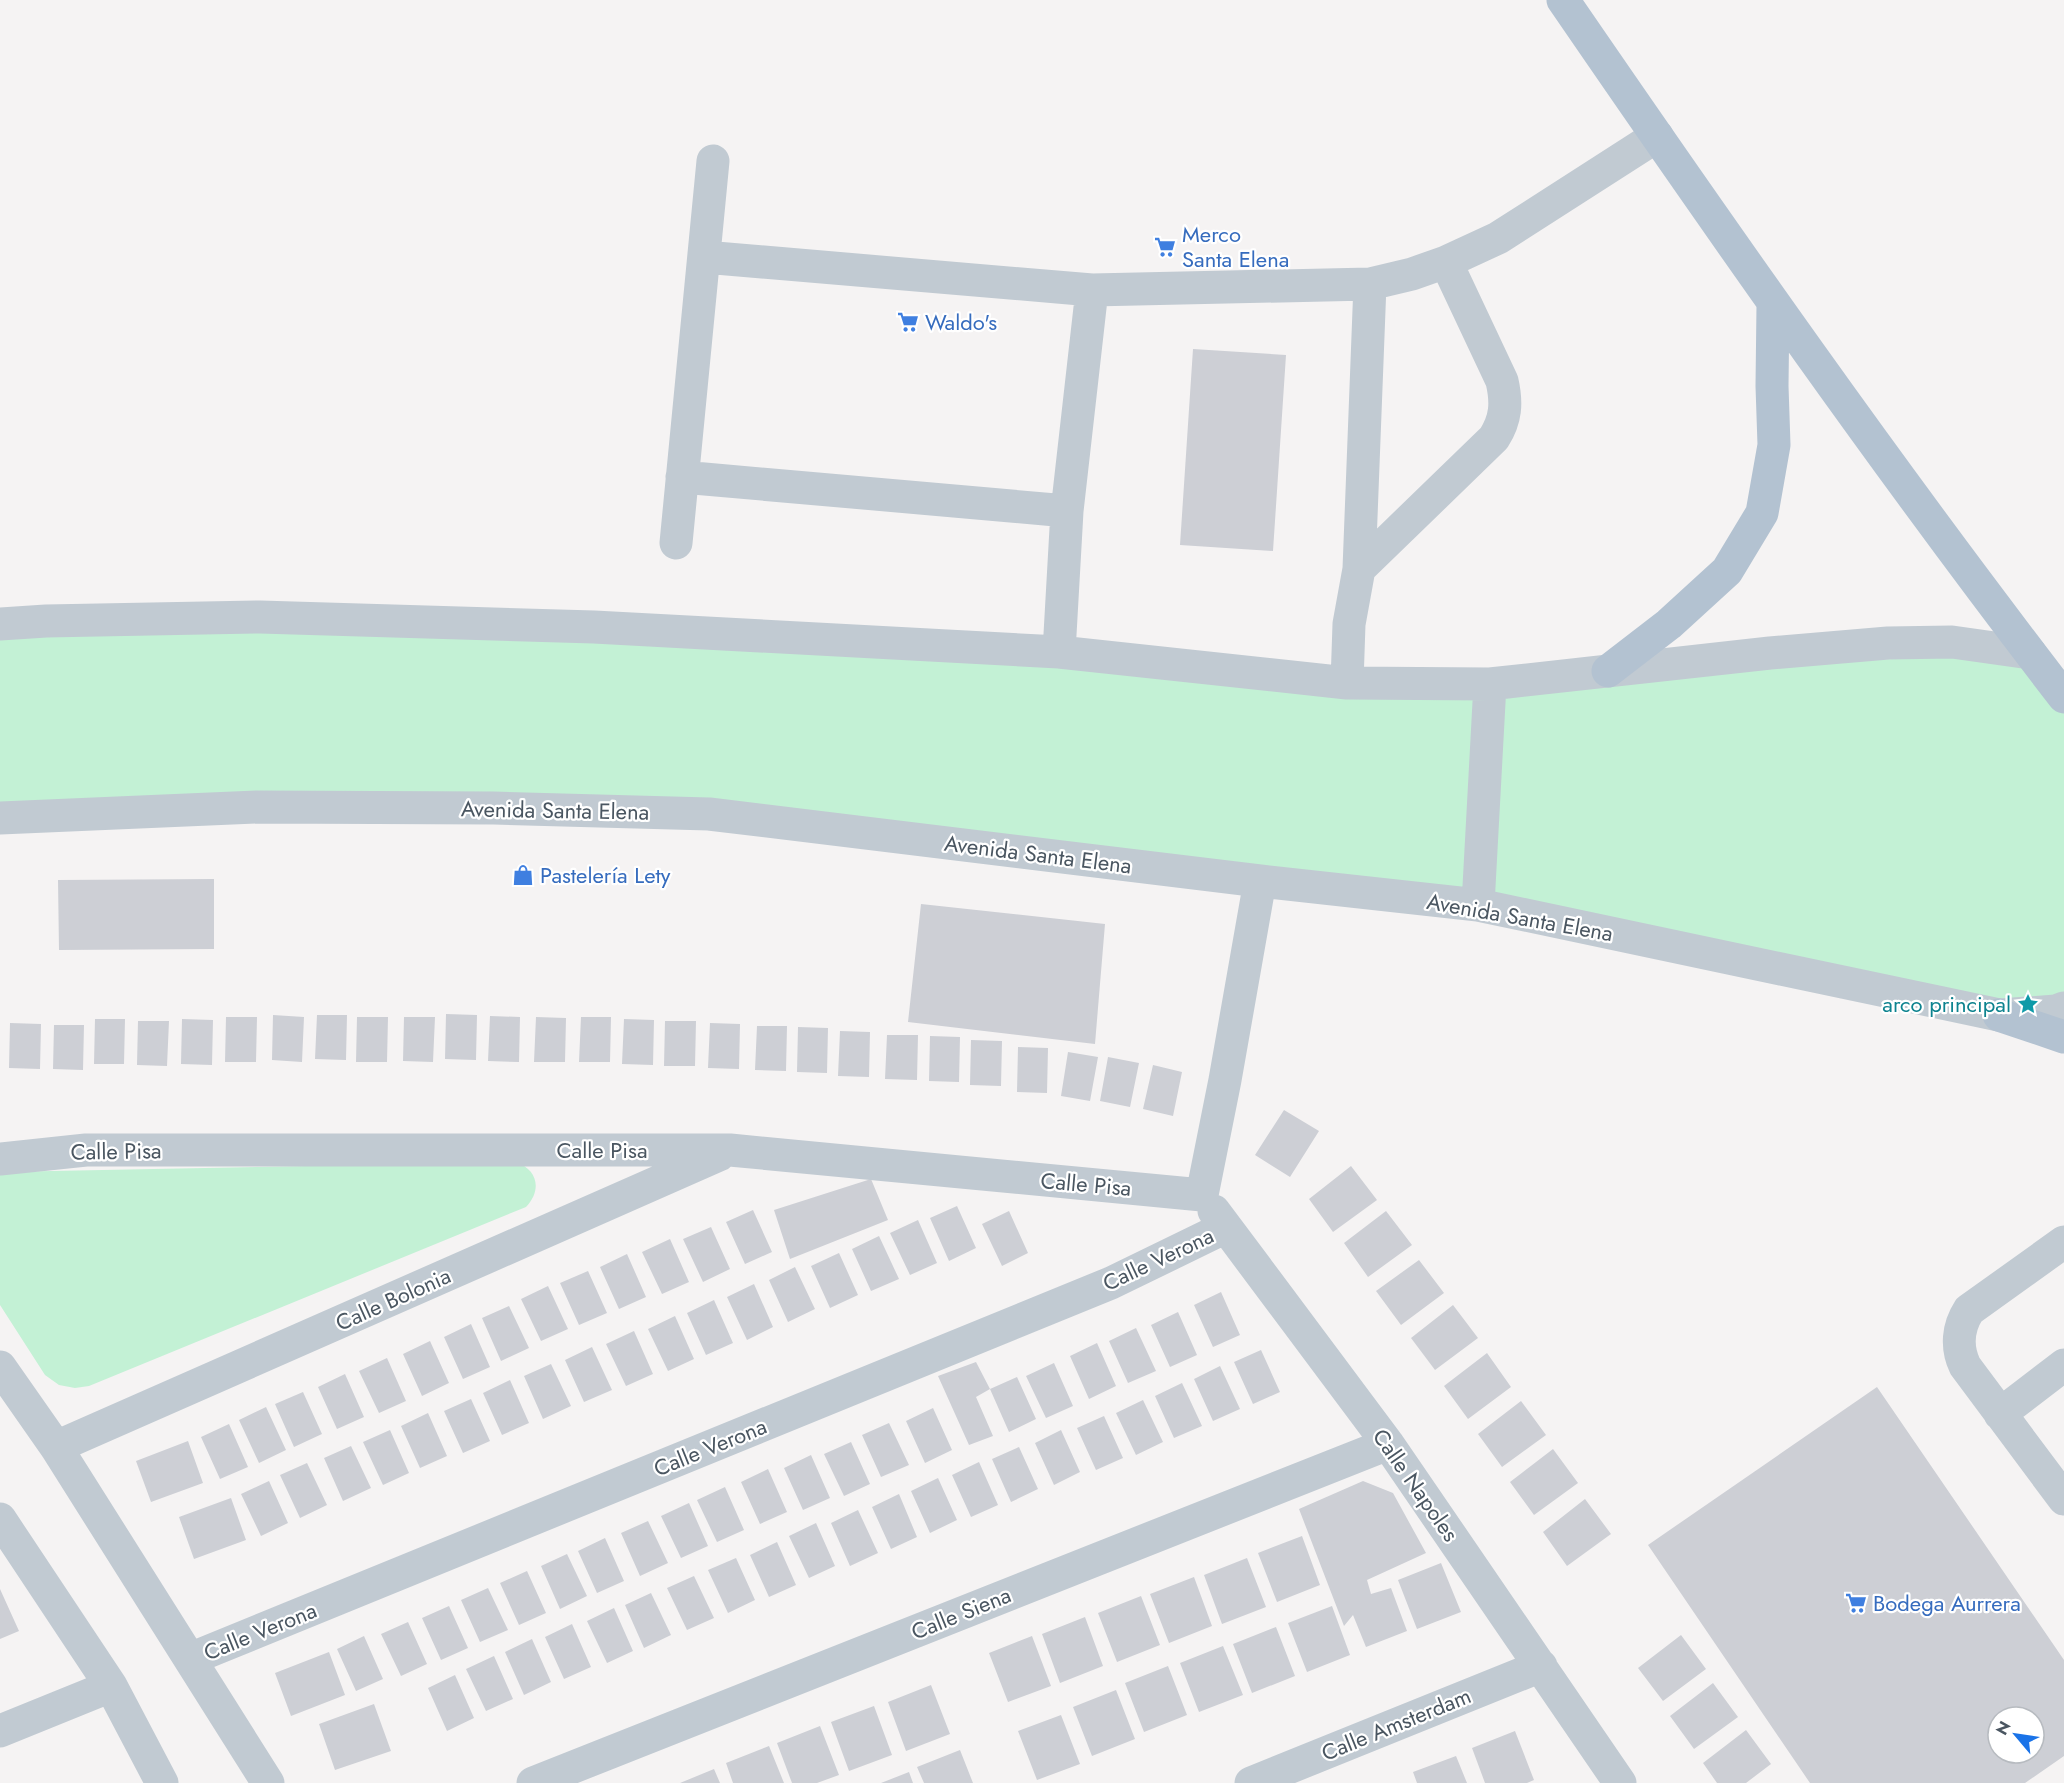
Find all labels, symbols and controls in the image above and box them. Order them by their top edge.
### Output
place label: Merco Santa Elena [1182,218,1289,275]
supermarket icon: Merco Santa Elena [1153,235,1177,259]
place label: Waldo's [925,306,997,338]
supermarket icon: Waldo's [896,310,920,334]
street label: Avenida Santa Elena [461,792,649,828]
street label: Avenida Santa Elena [943,827,1133,881]
place label: Pastelería Lety [540,859,671,891]
shop icon: Pastelería Lety [511,863,535,887]
street label: Avenida Santa Elena [1424,885,1616,949]
place label: arco principal [1882,988,2011,1020]
place icon: arco principal [2016,992,2040,1016]
street label: Calle Pisa [70,1134,162,1168]
street label: Calle Pisa [557,1134,647,1166]
street label: Calle Pisa [1039,1164,1133,1204]
street label: Calle Verona [1097,1219,1219,1299]
street label: Calle Bolonia [330,1259,456,1339]
street label: Calle Verona [649,1410,771,1484]
street label: Calle Napoles [1365,1422,1467,1548]
street label: Calle Siena [906,1579,1016,1647]
place label: Bodega Aurrera [1873,1587,2021,1619]
supermarket icon: Bodega Aurrera [1844,1591,1868,1615]
street label: Calle Verona [199,1594,321,1668]
street label: Calle Amsterdam [1316,1679,1476,1769]
north arrow [1986,1705,2046,1765]
text: N [1990,1717,2016,1739]

